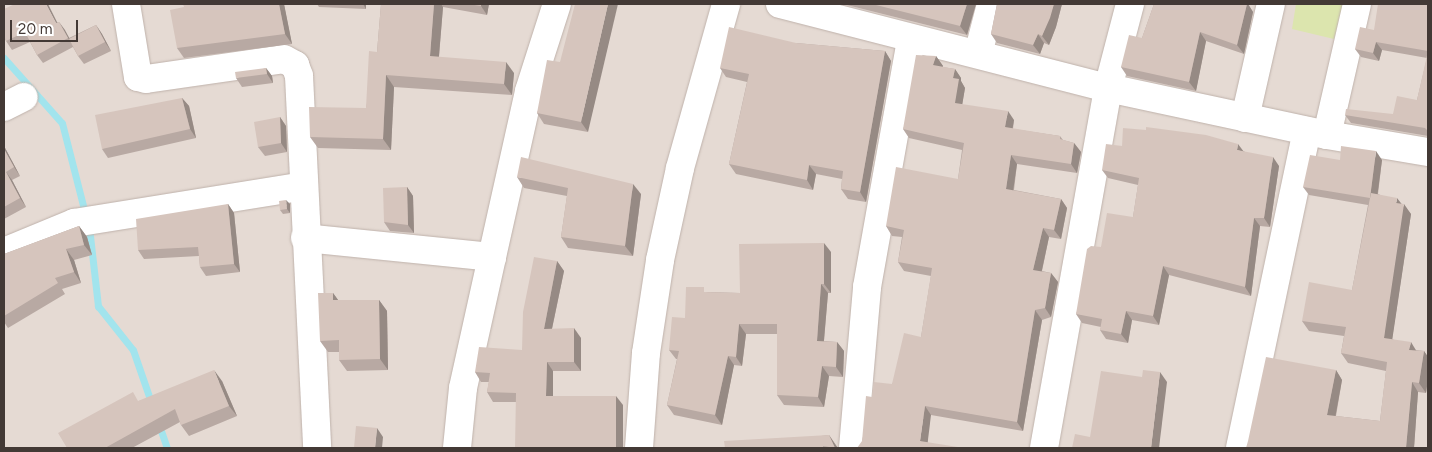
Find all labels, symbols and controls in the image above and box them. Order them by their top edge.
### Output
scale bar [12,10,80,42]
text: 20 m [18,20,52,38]

